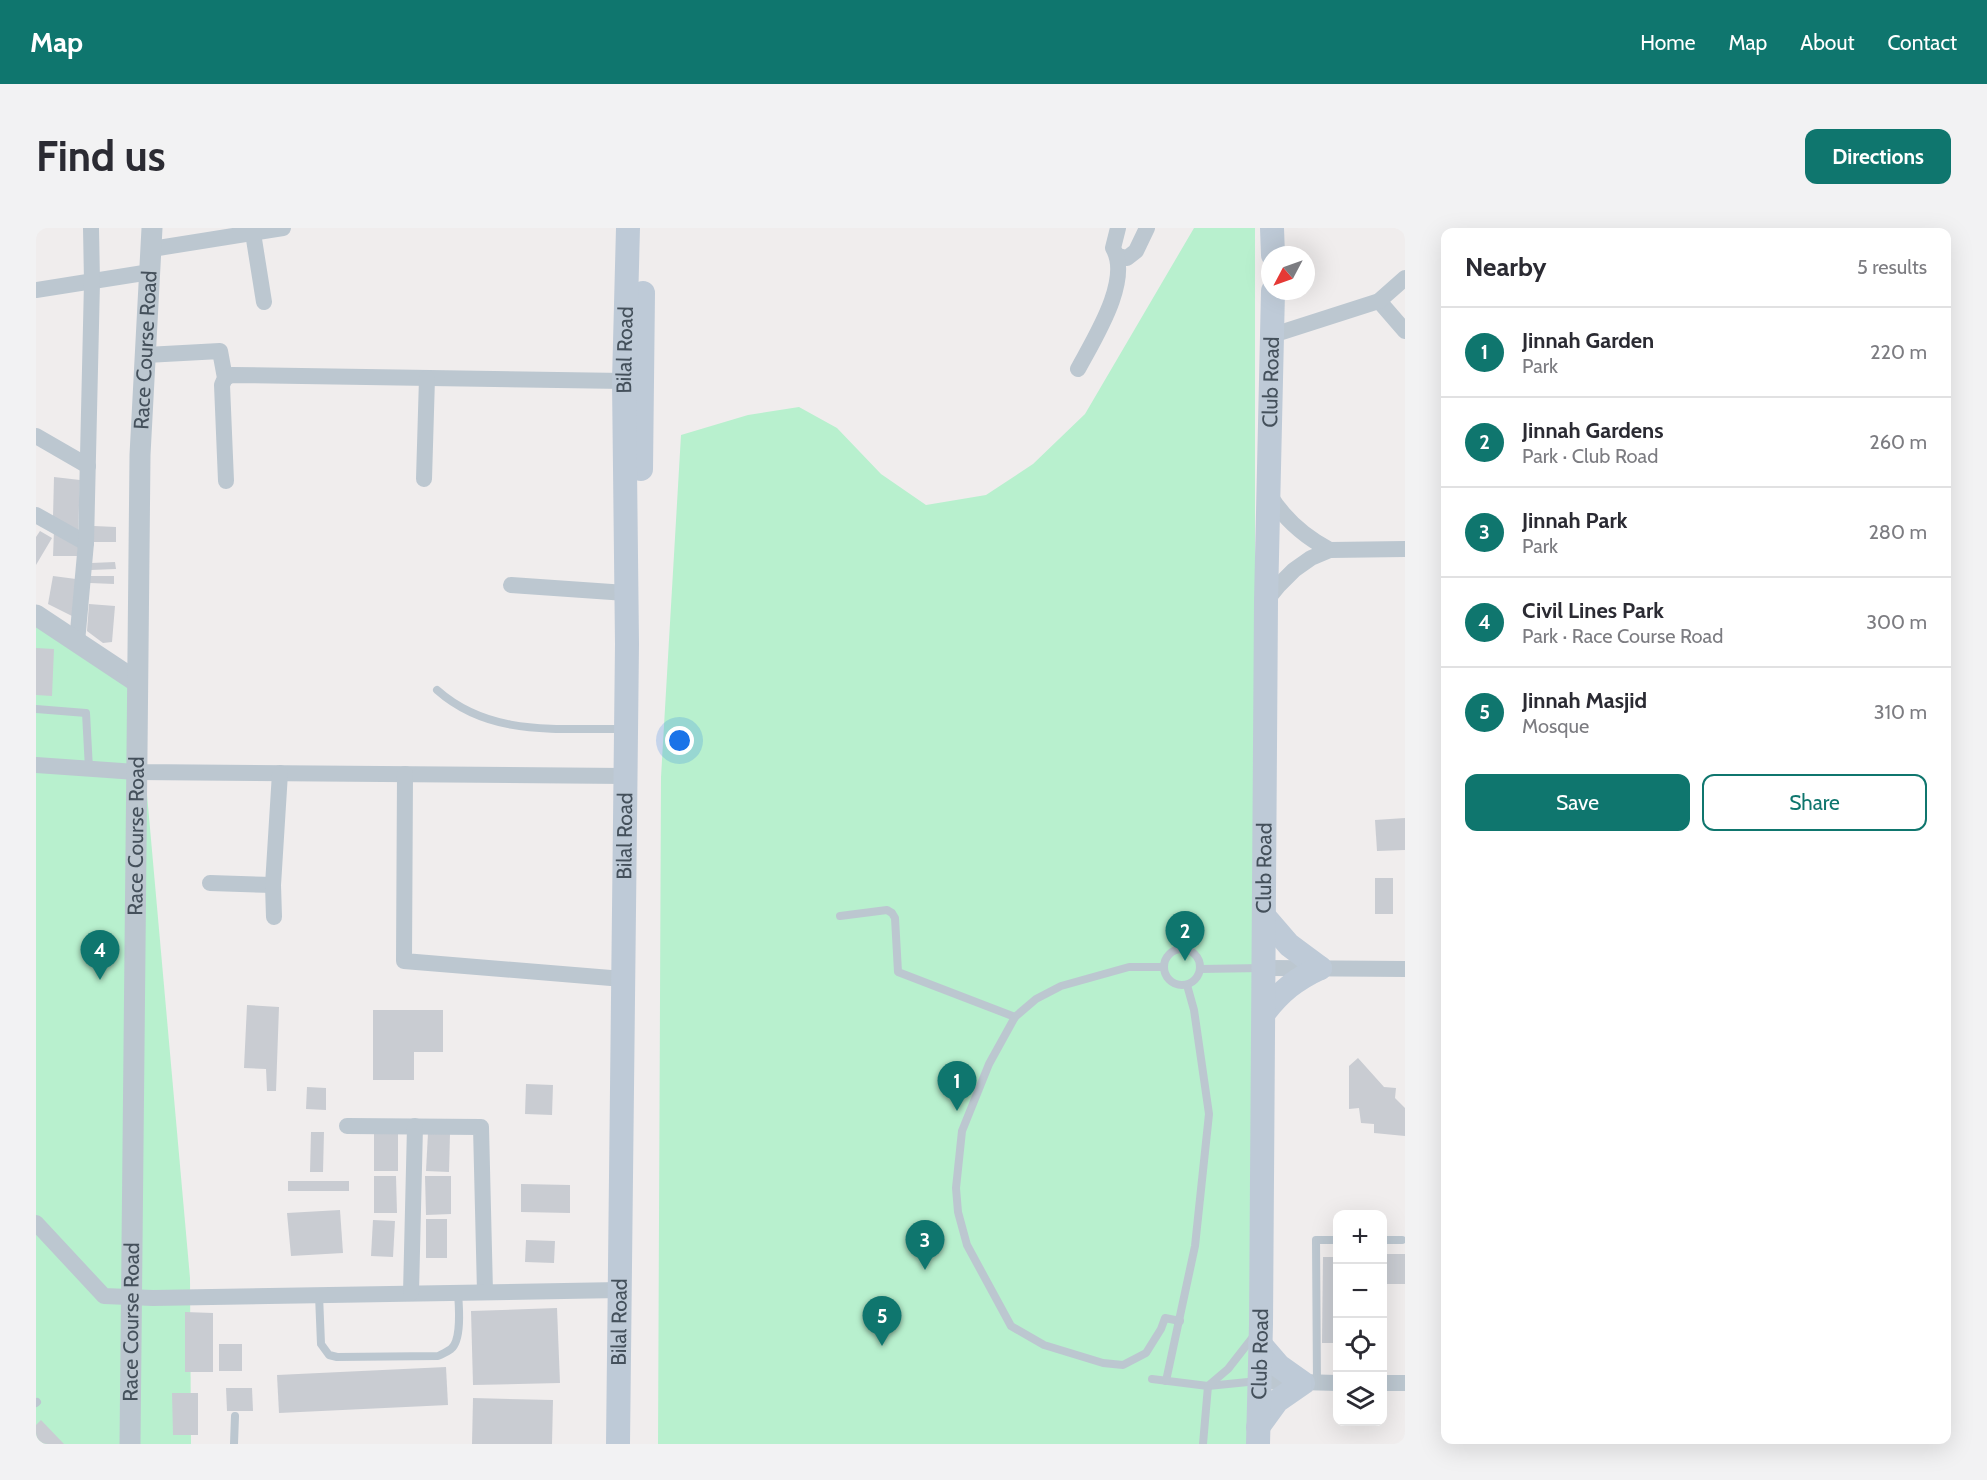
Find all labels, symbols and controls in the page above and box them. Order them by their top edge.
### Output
text: Map [30,25,83,59]
text: Home [1640,30,1696,55]
text: Map [1729,30,1767,55]
text: About [1800,30,1854,55]
text: Contact [1887,30,1957,55]
button: Directions [1805,129,1951,184]
text: Find us [36,130,165,182]
north arrow [1261,246,1315,300]
text: Nearby [1465,251,1546,283]
text: 5 results [1857,255,1927,279]
street label: Race Course Road [128,270,162,430]
street label: Bilal Road [611,306,638,394]
text: Jinnah Garden [1522,327,1654,354]
street label: Club Road [1257,336,1284,428]
text: 1 [1481,340,1488,364]
text: 220 m [1870,340,1927,364]
text: Park [1522,354,1558,378]
text: Jinnah Gardens [1522,417,1664,444]
text: 2 [1479,430,1490,454]
text: 260 m [1869,430,1927,454]
text: Park · Club Road [1522,444,1658,468]
text: Jinnah Park [1522,507,1627,534]
text: 3 [1479,520,1490,544]
text: 280 m [1868,520,1927,544]
text: Park [1522,534,1558,558]
text: Civil Lines Park [1522,597,1664,624]
text: 4 [1478,610,1491,634]
text: 300 m [1866,610,1927,634]
text: Park · Race Course Road [1522,624,1723,648]
text: Jinnah Masjid [1522,687,1647,714]
text: 5 [1479,700,1490,724]
text: 310 m [1874,700,1927,724]
text: Mosque [1522,714,1589,738]
your location [665,726,694,755]
street label: Race Course Road [122,756,149,916]
button: Save [1465,774,1690,831]
button: Share [1702,774,1927,831]
street label: Bilal Road [611,792,637,880]
street label: Club Road [1251,823,1276,914]
pin: 2 [1166,912,1204,961]
pin: 4 [80,930,120,980]
pin: 1 [938,1062,976,1111]
map controls [1333,1210,1387,1426]
button: + [1333,1210,1387,1264]
pin: 3 [906,1220,944,1270]
street label: Race Course Road [117,1242,144,1402]
button: − [1333,1264,1387,1318]
street label: Bilal Road [606,1278,632,1366]
pin: 5 [862,1296,902,1346]
street label: Club Road [1246,1309,1273,1400]
button: locate [1333,1318,1387,1372]
button: layers [1333,1372,1387,1426]

